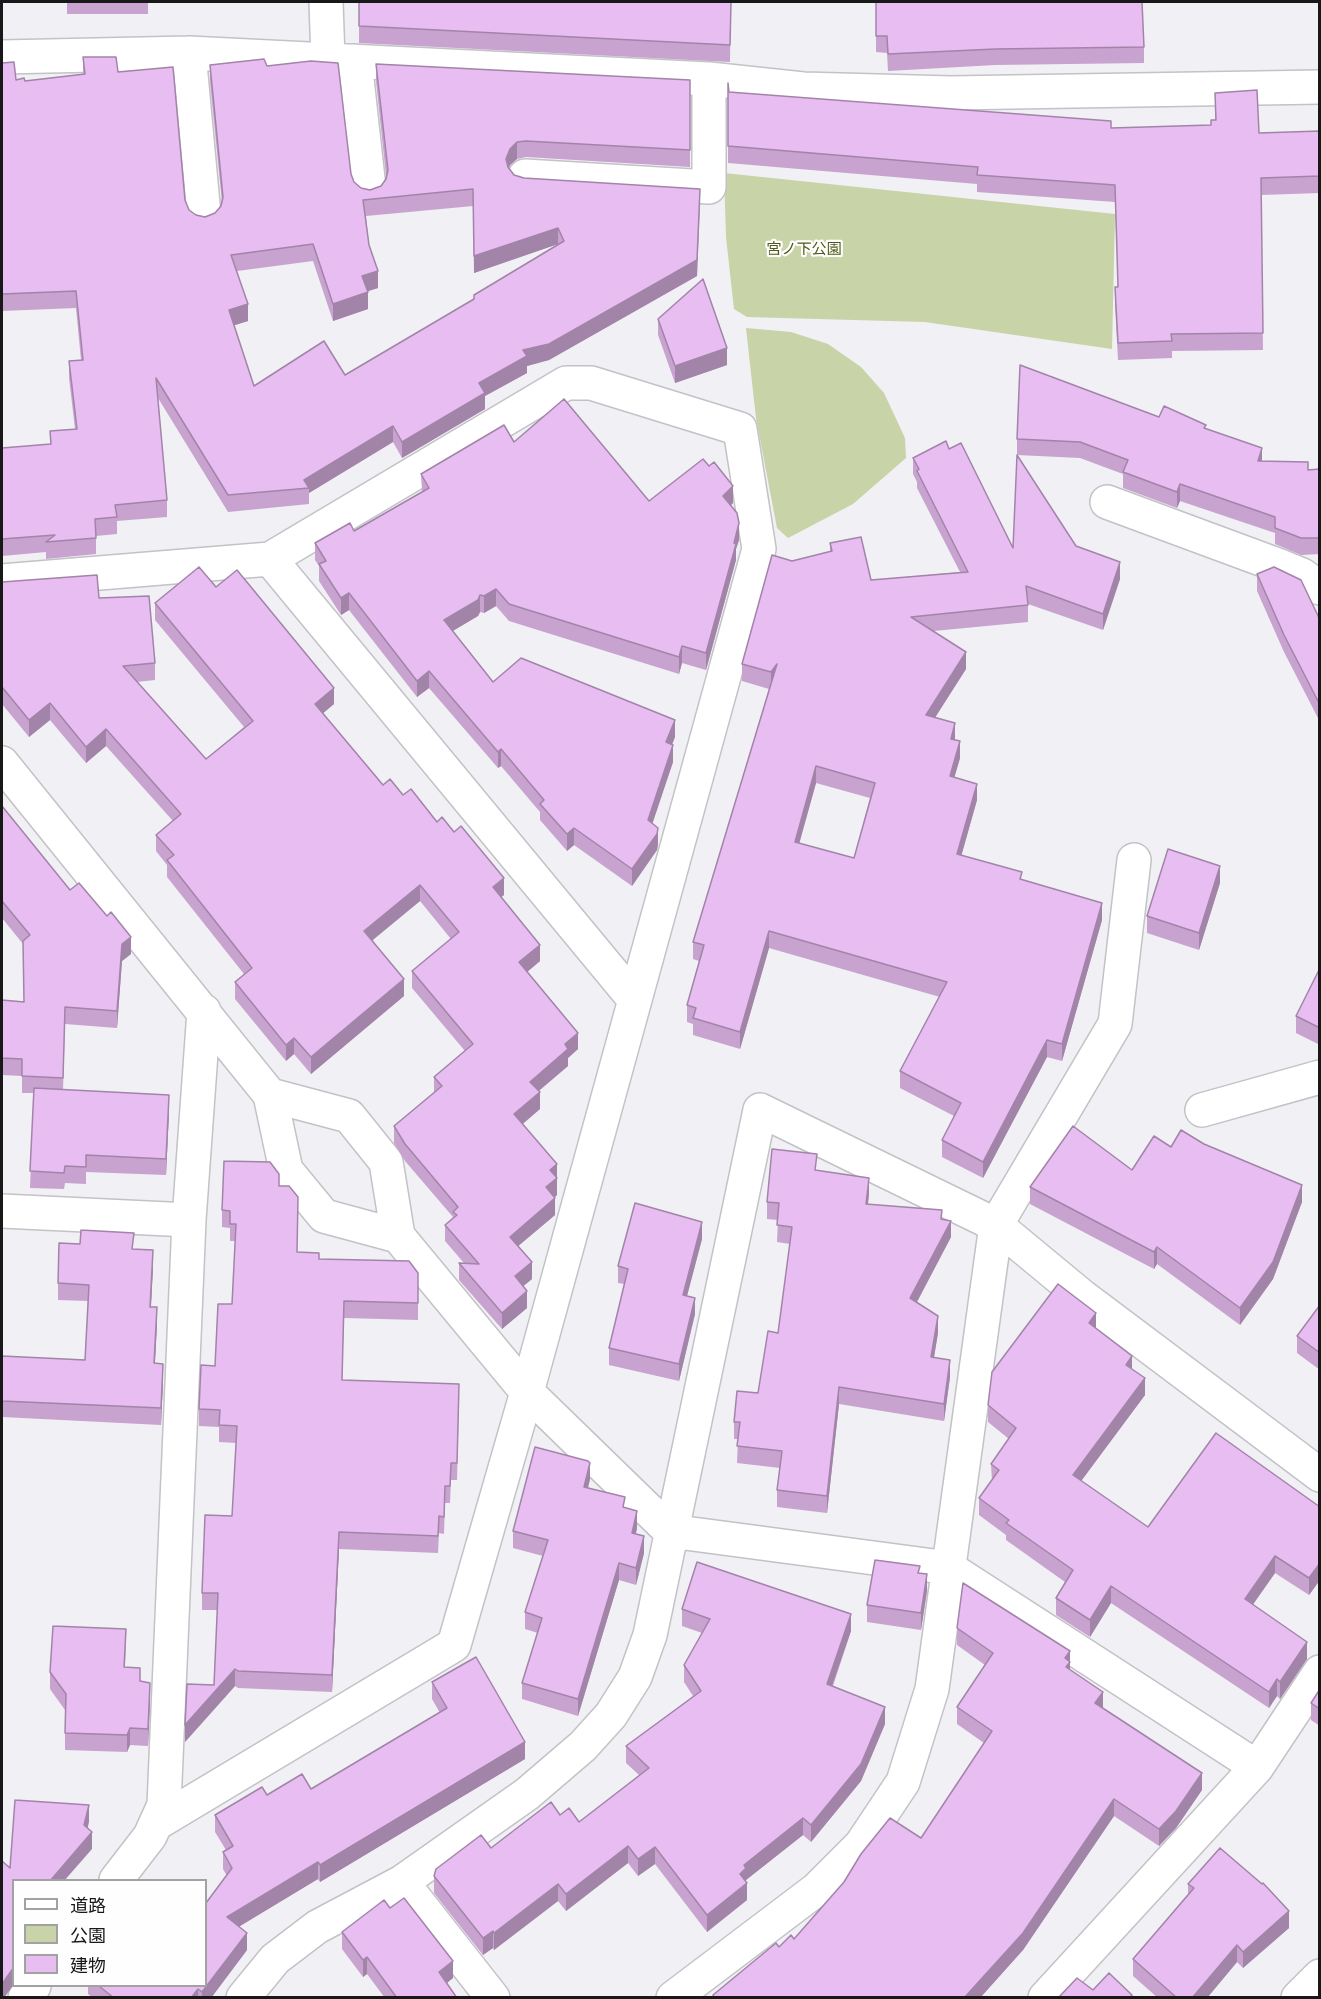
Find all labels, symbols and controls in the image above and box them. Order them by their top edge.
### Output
park label: 宮ノ下公園 [767,241,841,259]
legend [12,1879,207,1987]
text: 道路 [70,1895,106,1917]
text: 公園 [70,1925,106,1947]
text: 建物 [70,1955,106,1977]

